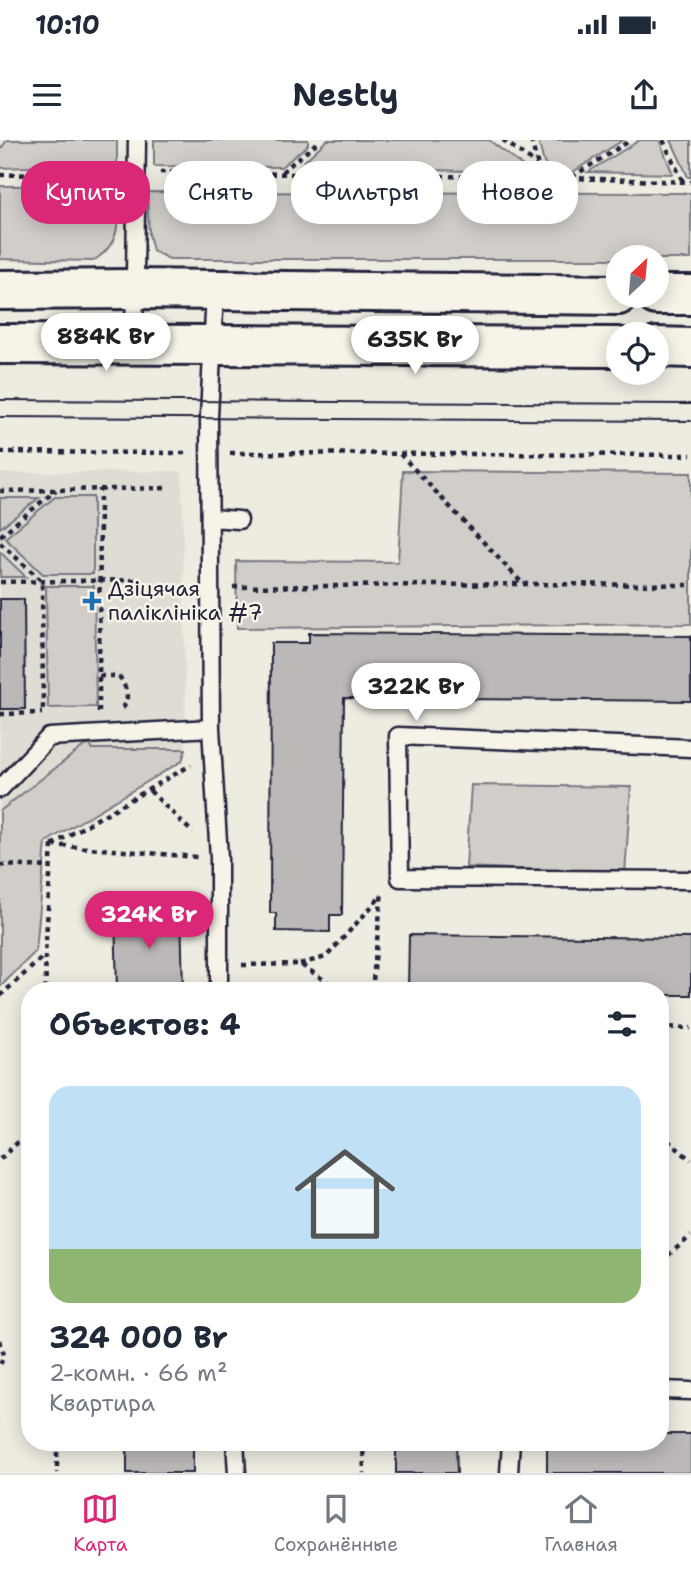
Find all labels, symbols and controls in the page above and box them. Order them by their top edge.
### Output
text: 10:10 [35,7,100,42]
text: Nestly [292,73,399,116]
icon: menu [28,76,66,114]
icon: share [625,76,663,114]
chip: Купить [21,161,150,224]
chip: Снять [164,161,277,224]
chip: Фильтры [291,161,443,224]
chip: Новое [457,161,578,224]
north arrow [606,245,668,308]
map controls [606,245,669,385]
pin: 884K Br [41,314,171,373]
pin: 635K Br [350,316,480,376]
text: 884K Br [57,321,155,351]
button: locate [606,322,669,385]
text: 635K Br [367,324,463,354]
place label: Дзіцячая паліклініка #7 [108,575,263,627]
marker: Дзіцячая паліклініка #7 [82,591,102,611]
pin: 322K Br [351,664,481,723]
text: 322K Br [367,671,465,701]
pin: 324K Br [84,892,214,951]
text: 324K Br [101,899,197,929]
text: Объектов: 4 [49,1004,241,1045]
icon: filters [603,1005,641,1043]
icon: home [282,1131,408,1257]
text: 324 000 Br [49,1317,228,1358]
text: 2-комн. · 66 m² [49,1358,228,1388]
text: Квартира [49,1388,155,1418]
tab: Карта [73,1490,128,1557]
tab: Сохранённые [274,1490,398,1557]
tab: Главная [544,1490,618,1557]

